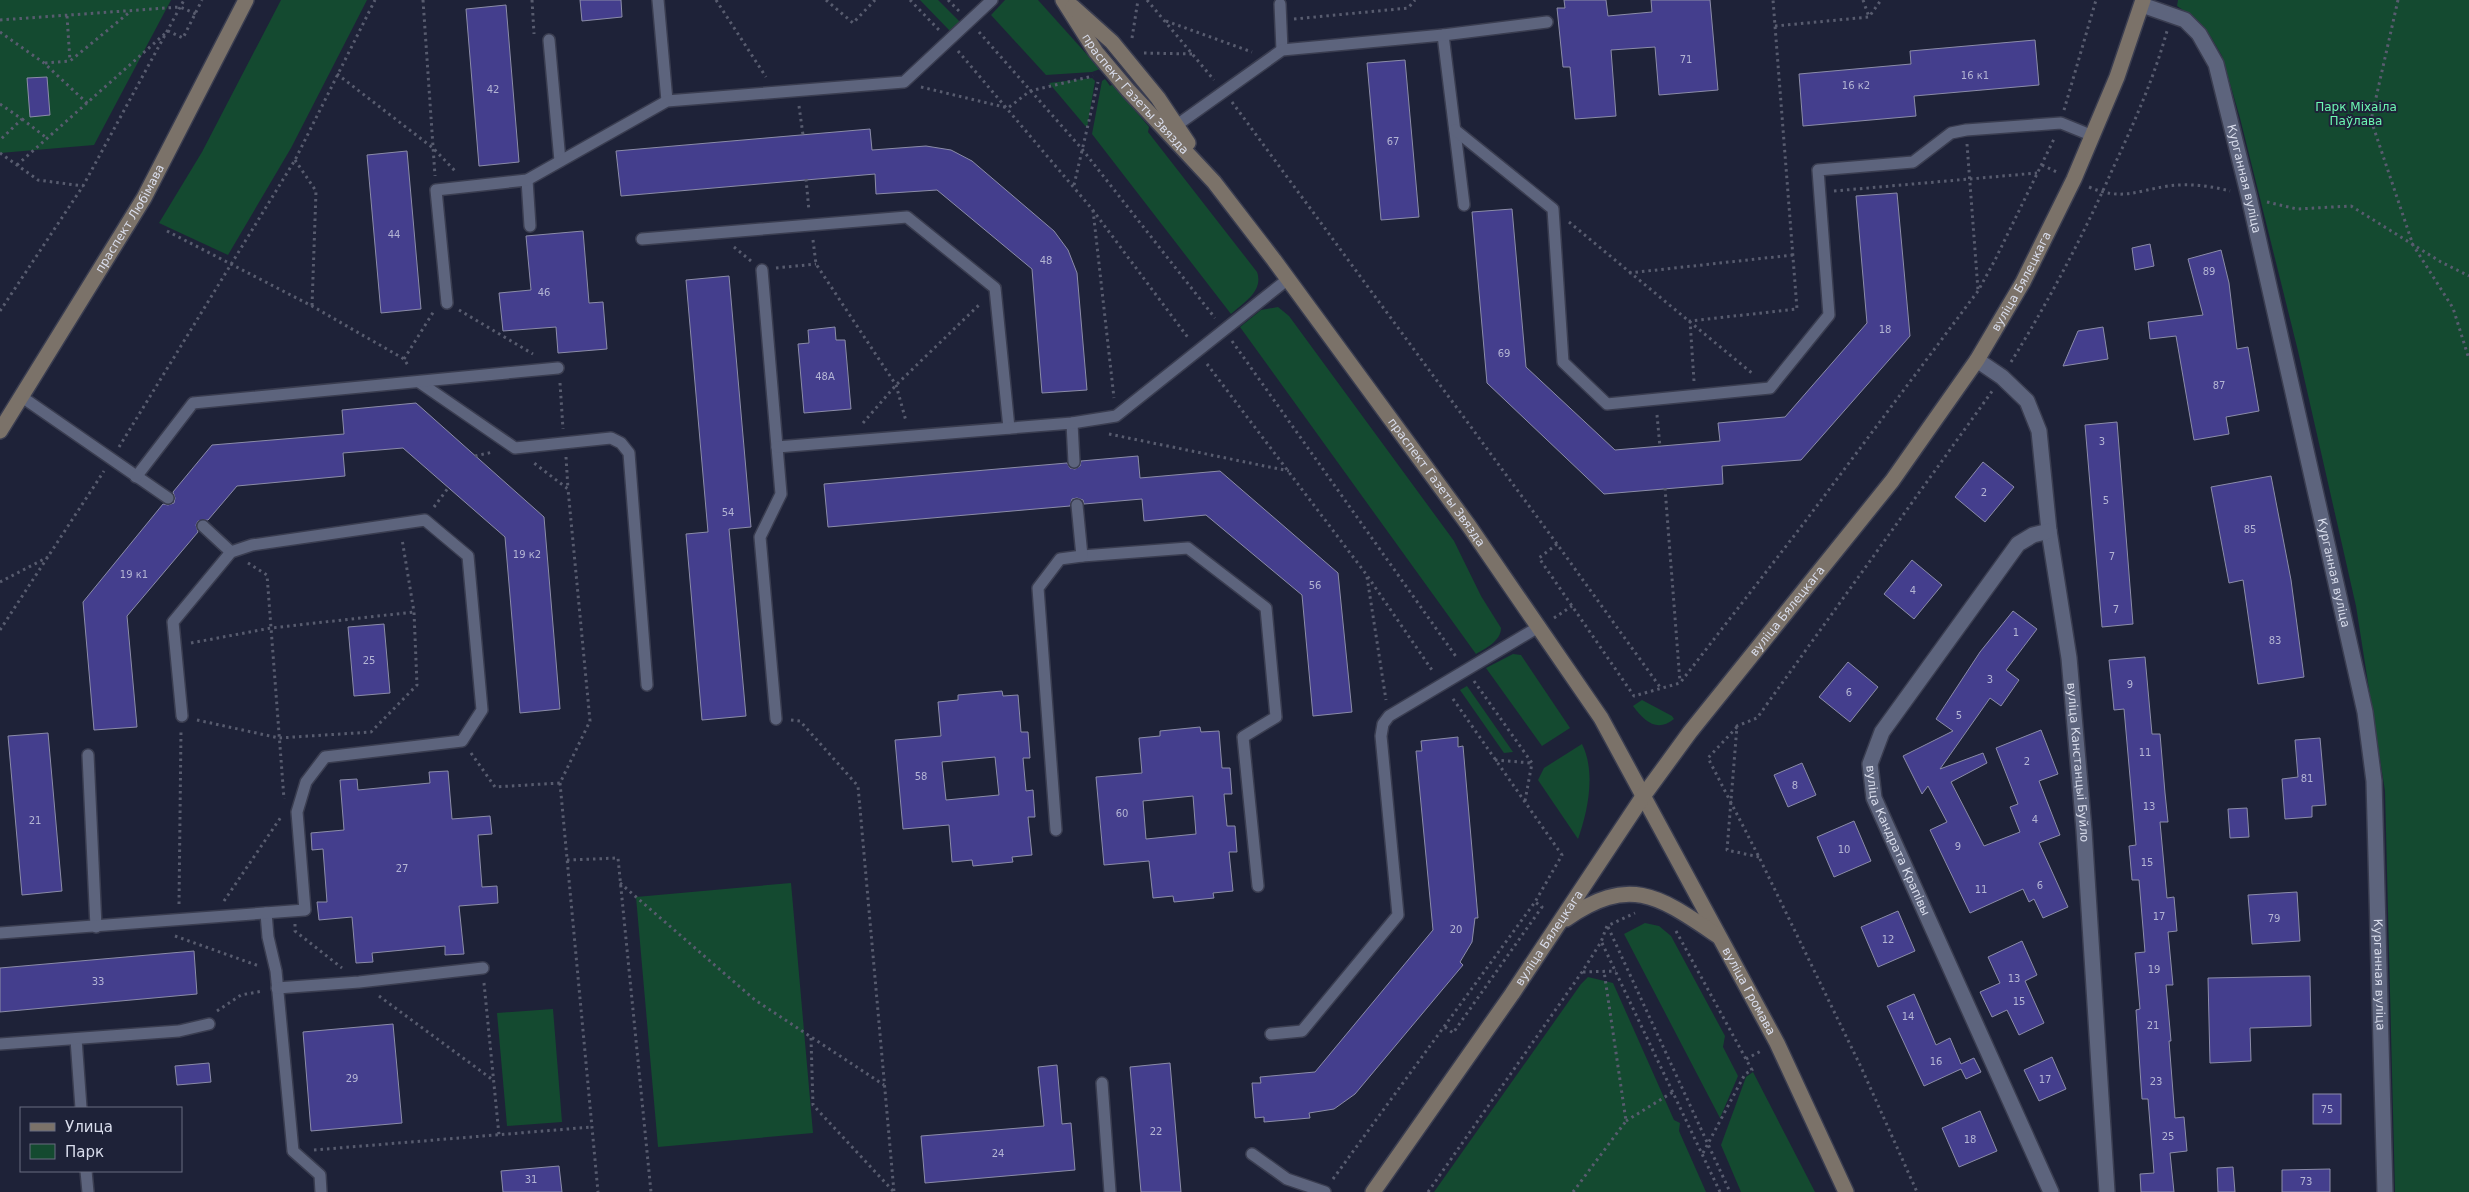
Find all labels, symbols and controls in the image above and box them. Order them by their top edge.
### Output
street label: праспект Газеты Звязда [1079,31,1192,157]
house number: 71 [1680,54,1692,65]
house number: 16 к1 [1961,70,1989,81]
house number: 16 к2 [1842,80,1870,91]
house number: 42 [487,84,499,95]
park label: Парк Міхаіла Паўлава [2315,100,2397,128]
street label: Курганная вуліца [2224,123,2264,235]
house number: 67 [1387,136,1399,147]
street label: праспект Любімава [92,162,167,275]
house number: 44 [388,229,400,240]
street label: вуліца Бялецкага [1988,229,2054,334]
house number: 48 [1040,255,1052,266]
house number: 89 [2203,266,2215,277]
house number: 46 [538,287,550,298]
house number: 18 [1879,324,1891,335]
house number: 69 [1498,348,1510,359]
house number: 48А [815,371,835,382]
house number: 87 [2213,380,2225,391]
street label: праспект Газеты Звязда [1385,415,1488,549]
house number: 3 [2099,436,2105,447]
house number: 2 [1981,487,1987,498]
house number: 5 [2103,495,2109,506]
house number: 54 [722,507,734,518]
street label: Курганная вуліца [2315,517,2353,629]
house number: 85 [2244,524,2256,535]
house number: 19 к2 [513,549,541,560]
house number: 7 [2109,551,2115,562]
street label: вуліца Бялецкага [1747,563,1828,659]
house number: 19 к1 [120,569,148,580]
house number: 56 [1309,580,1321,591]
house number: 4 [1910,585,1916,596]
house number: 7 [2113,604,2119,615]
house number: 1 [2013,627,2019,638]
house number: 83 [2269,635,2281,646]
house number: 25 [363,655,375,666]
house number: 3 [1987,674,1993,685]
house number: 9 [2127,679,2133,690]
street label: вуліца Канстанцыі Буйло [2064,682,2092,843]
house number: 6 [1846,687,1852,698]
house number: 5 [1956,710,1962,721]
house number: 11 [2139,747,2151,758]
house number: 2 [2024,756,2030,767]
street label: вуліца Кандрата Крапівы [1863,764,1933,918]
house number: 58 [915,771,927,782]
house number: 81 [2301,773,2313,784]
house number: 8 [1792,780,1798,791]
house number: 13 [2143,801,2155,812]
house number: 60 [1116,808,1128,819]
house number: 4 [2032,814,2038,825]
house number: 21 [29,815,41,826]
house number: 9 [1955,841,1961,852]
house number: 10 [1838,844,1850,855]
house number: 15 [2141,857,2153,868]
house number: 27 [396,863,408,874]
house number: 6 [2037,880,2043,891]
house number: 11 [1975,884,1987,895]
street label: вуліца Бялецкага [1512,888,1586,988]
house number: 17 [2153,911,2165,922]
house number: 79 [2268,913,2280,924]
street label: Курганная вуліца [2371,919,2388,1031]
house number: 20 [1450,924,1462,935]
house number: 12 [1882,934,1894,945]
street label: вуліца Громава [1719,945,1778,1037]
house number: 19 [2148,964,2160,975]
house number: 13 [2008,973,2020,984]
house number: 33 [92,976,104,987]
house number: 15 [2013,996,2025,1007]
house number: 14 [1902,1011,1914,1022]
house number: 21 [2147,1020,2159,1031]
house number: 16 [1930,1056,1942,1067]
house number: 29 [346,1073,358,1084]
house number: 17 [2039,1074,2051,1085]
house number: 23 [2150,1076,2162,1087]
house number: 75 [2321,1104,2333,1115]
legend [20,1107,182,1172]
text: Улица [65,1118,113,1136]
house number: 22 [1150,1126,1162,1137]
house number: 25 [2162,1131,2174,1142]
house number: 18 [1964,1134,1976,1145]
text: Парк [65,1143,104,1161]
house number: 24 [992,1148,1004,1159]
house number: 31 [525,1174,537,1185]
house number: 73 [2300,1176,2312,1187]

